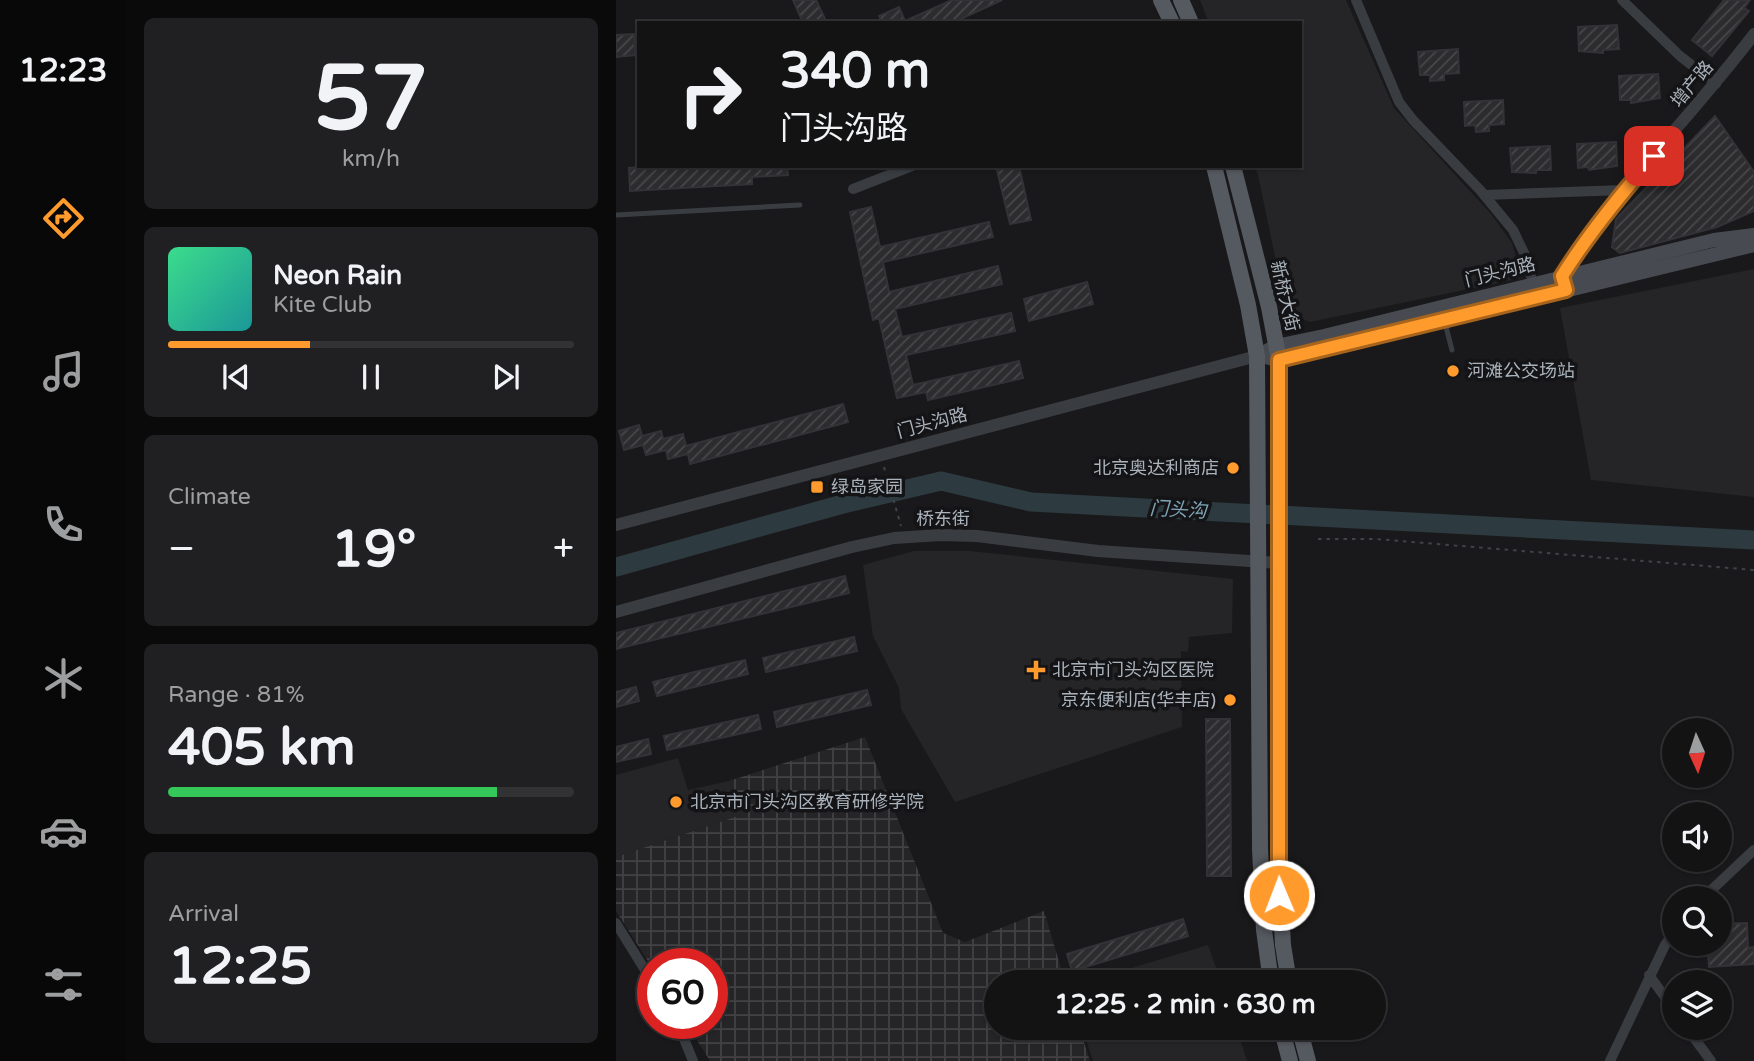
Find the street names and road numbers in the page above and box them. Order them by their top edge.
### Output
street label: 增产路 [1666,56,1718,112]
street label: 门头沟路 [1462,253,1538,291]
street label: 新桥大街 [1266,258,1304,334]
street label: 门头沟路 [894,403,970,443]
street label: 桥东街 [916,508,970,530]

